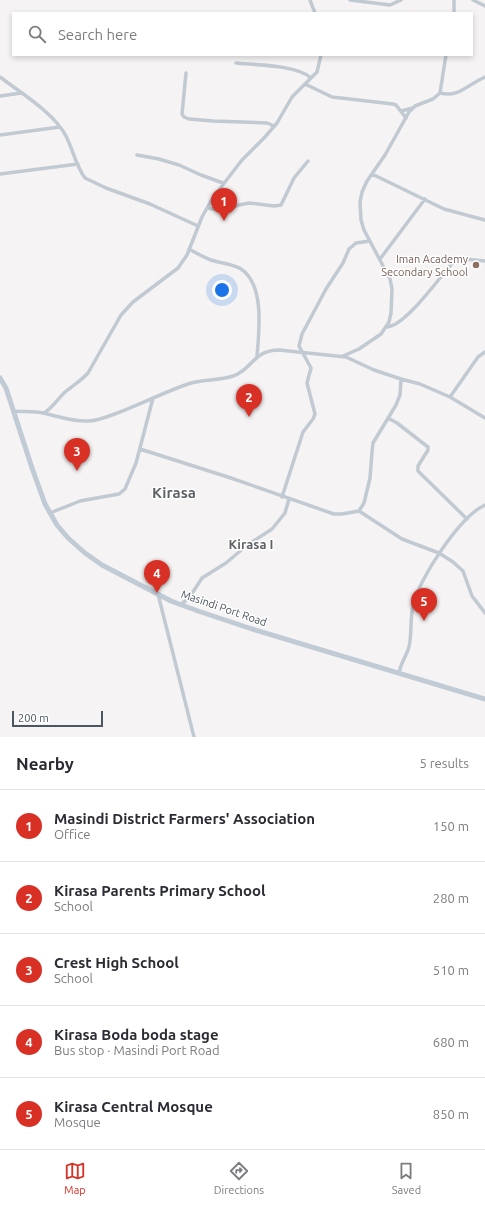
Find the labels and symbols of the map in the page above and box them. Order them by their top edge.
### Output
pin: 1 [211,188,237,221]
place label: Iman Academy Secondary School [381,253,469,278]
marker: Iman Academy Secondary School [471,260,481,270]
your location [212,280,232,300]
pin: 2 [236,384,262,417]
pin: 3 [64,438,90,471]
district label: Kirasa [152,484,196,501]
district label: Kirasa I [229,537,273,551]
pin: 4 [144,560,170,593]
street label: Masindi Port Road [180,588,268,628]
pin: 5 [411,588,437,621]
scale bar [12,709,103,728]

